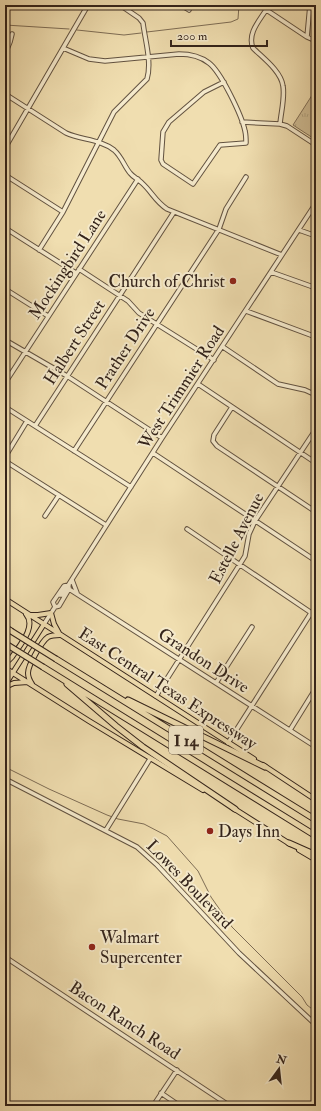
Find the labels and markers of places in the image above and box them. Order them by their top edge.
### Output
place label: Church of Christ [109,271,225,292]
marker: Church of Christ [228,276,238,286]
place label: Days Inn [218,821,280,843]
marker: Days Inn [205,826,215,836]
place label: Walmart Supercenter [99,927,182,969]
marker: Walmart Supercenter [87,942,97,952]

